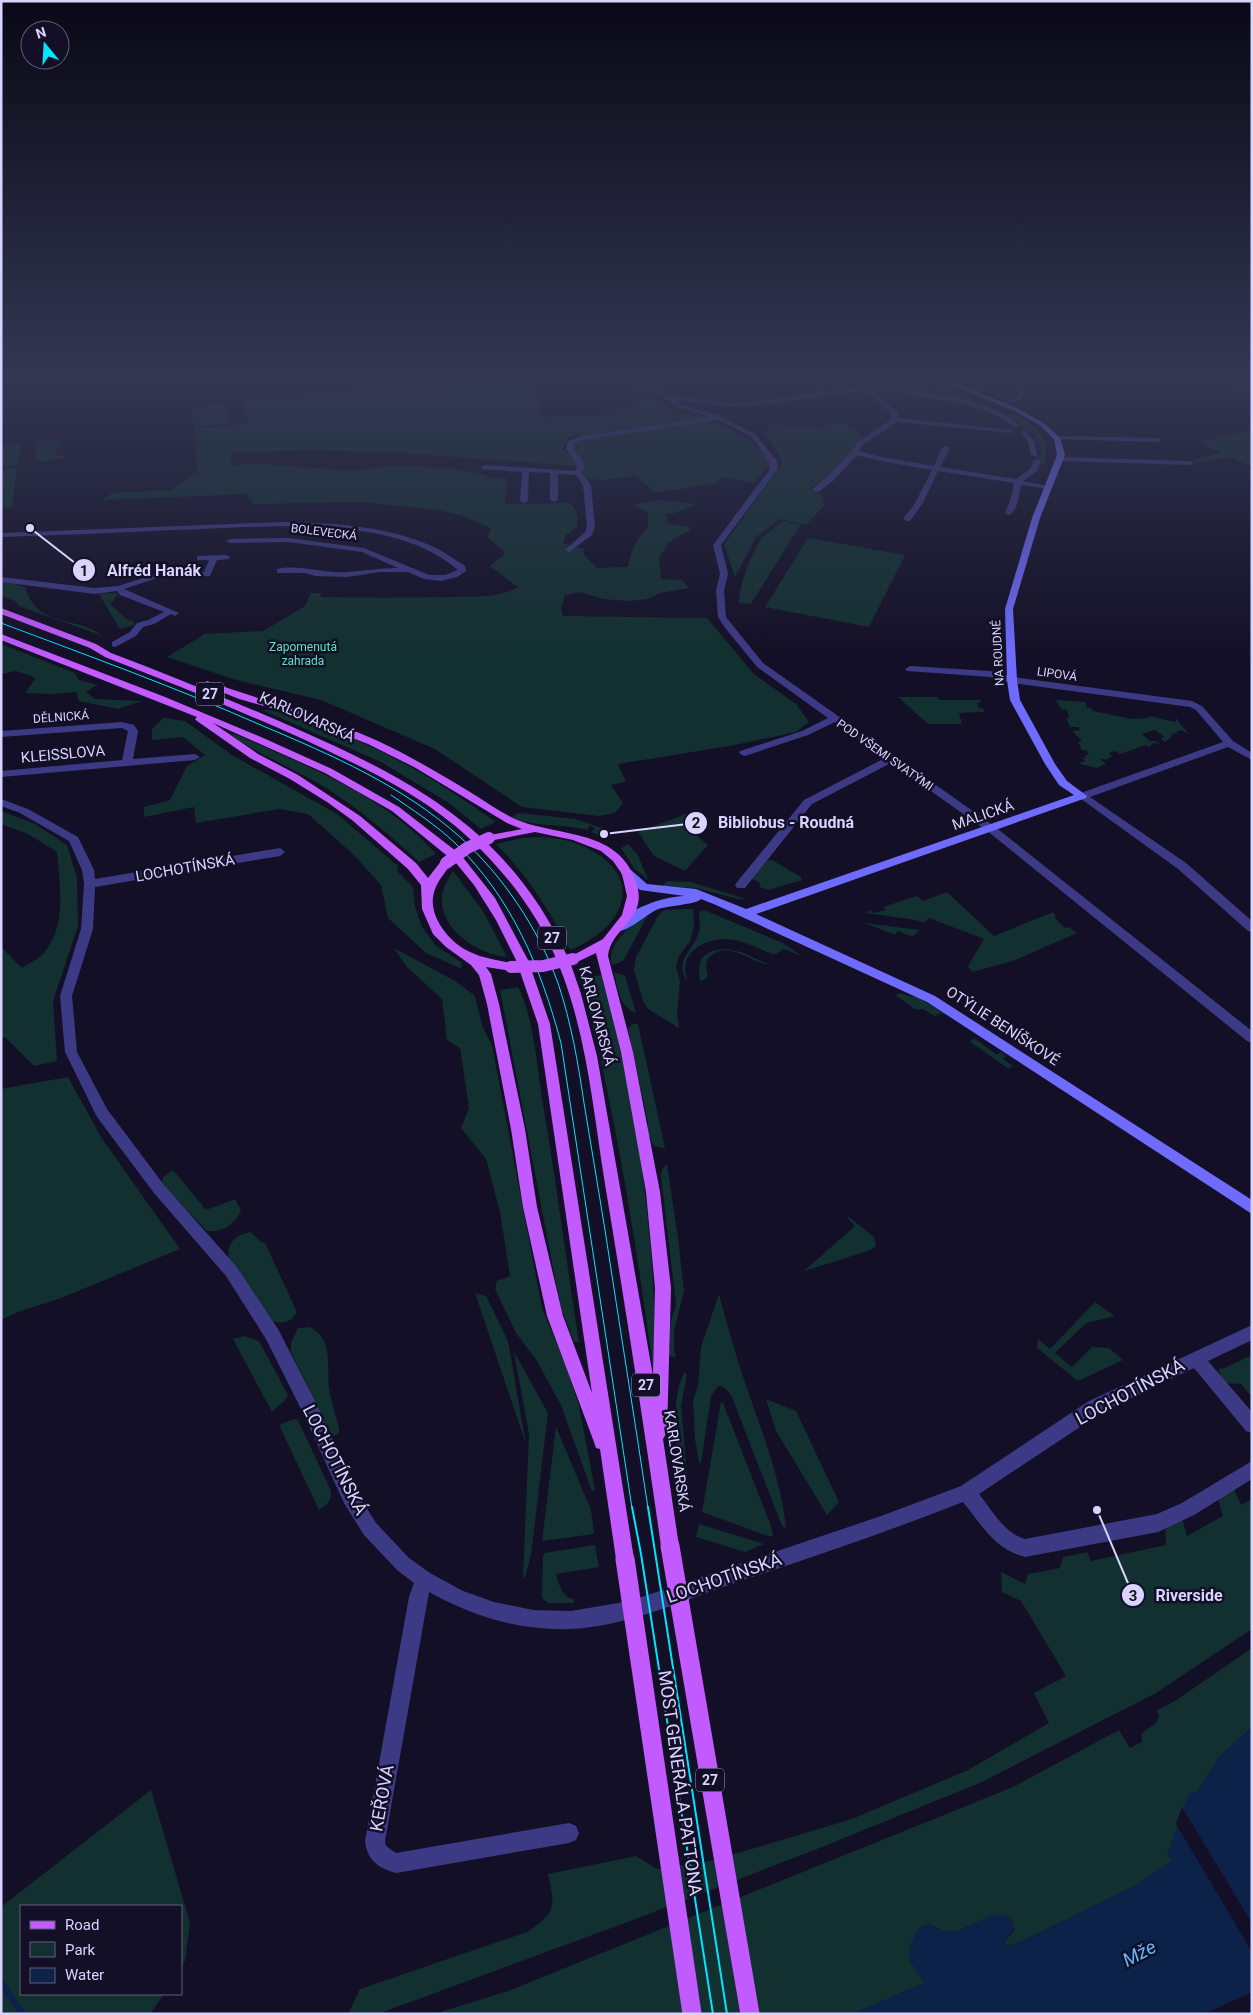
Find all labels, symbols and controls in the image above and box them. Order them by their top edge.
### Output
north arrow [20,20,70,70]
text: N [34,23,48,42]
street label: BOLEVECKÁ [290,520,358,543]
callout: Alfréd Hanák [72,555,211,586]
text: Alfréd Hanák [107,561,201,580]
text: 1 [80,562,88,580]
street label: NA ROUDNÉ [988,619,1007,686]
park label: Zapomenutá zahrada [269,640,337,668]
street label: LIPOVÁ [1036,663,1078,684]
road number: 27 [196,682,224,706]
street label: KARLOVARSKÁ [257,688,358,746]
street label: DĚLNICKÁ [32,707,90,726]
street label: POD VŠEMI SVATÝMI [834,716,937,794]
street label: KLEISSLOVA [20,741,106,767]
street label: MALICKÁ [950,796,1016,834]
callout: Bibliobus - Roudná [683,807,864,838]
text: Bibliobus - Roudná [718,813,855,832]
text: 2 [692,814,701,832]
street label: LOCHOTÍNSKÁ [134,850,236,886]
road number: 27 [538,926,566,950]
street label: KARLOVARSKÁ [575,964,619,1068]
street label: OTÝLIE BENÍŠKOVÉ [943,983,1063,1070]
street label: LOCHOTÍNSKÁ [1072,1354,1188,1429]
road number: 27 [632,1374,660,1396]
street label: LOCHOTÍNSKÁ [299,1401,372,1518]
street label: KARLOVARSKÁ [660,1409,694,1513]
street label: LOCHOTÍNSKÁ [663,1548,784,1607]
callout: Riverside [1121,1580,1233,1611]
text: Riverside [1155,1586,1223,1605]
text: 3 [1129,1587,1137,1605]
street label: MOST GENERÁLA PATTONA [654,1669,707,1897]
street label: KEŘOVÁ [365,1763,398,1833]
road number: 27 [696,1768,724,1792]
legend [20,1905,182,1995]
text: Road [65,1916,99,1934]
water label: Mže [1118,1935,1160,1972]
text: Park [65,1941,96,1959]
text: Water [65,1966,104,1984]

